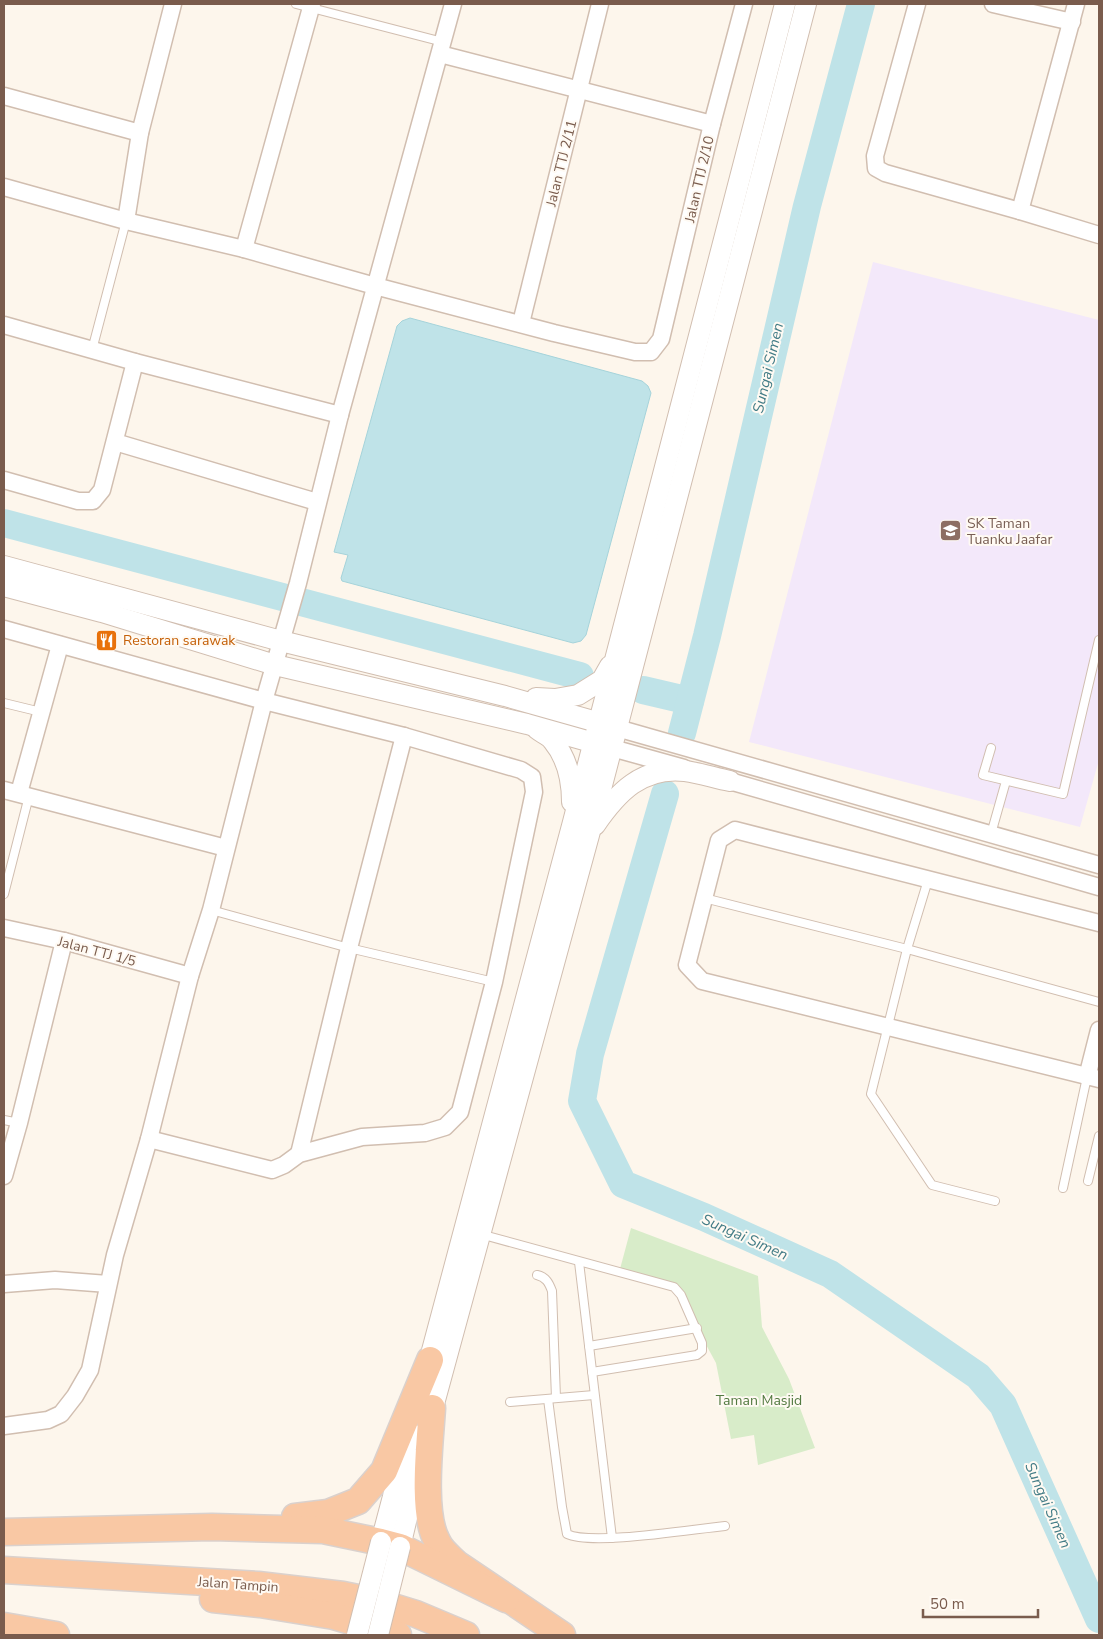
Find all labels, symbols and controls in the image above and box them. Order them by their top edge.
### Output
street label: Jalan TTJ 2/11 [541,118,581,209]
street label: Jalan TTJ 2/10 [680,134,719,225]
water label: Sungai Simen [748,321,788,415]
place label: SK Taman Tuanku Jaafar [967,514,1053,549]
school or university icon: SK Taman Tuanku Jaafar [939,519,963,543]
restaurant icon: Restoran sarawak [95,628,119,652]
place label: Restoran sarawak [123,631,236,650]
street label: Jalan TTJ 1/5 [55,932,138,971]
water label: Sungai Simen [699,1209,791,1265]
park label: Taman Masjid [716,1391,802,1410]
water label: Sungai Simen [1020,1459,1076,1551]
street label: Jalan Tampin [196,1572,279,1597]
scale bar [923,1586,1038,1618]
text: 50 m [930,1594,965,1614]

